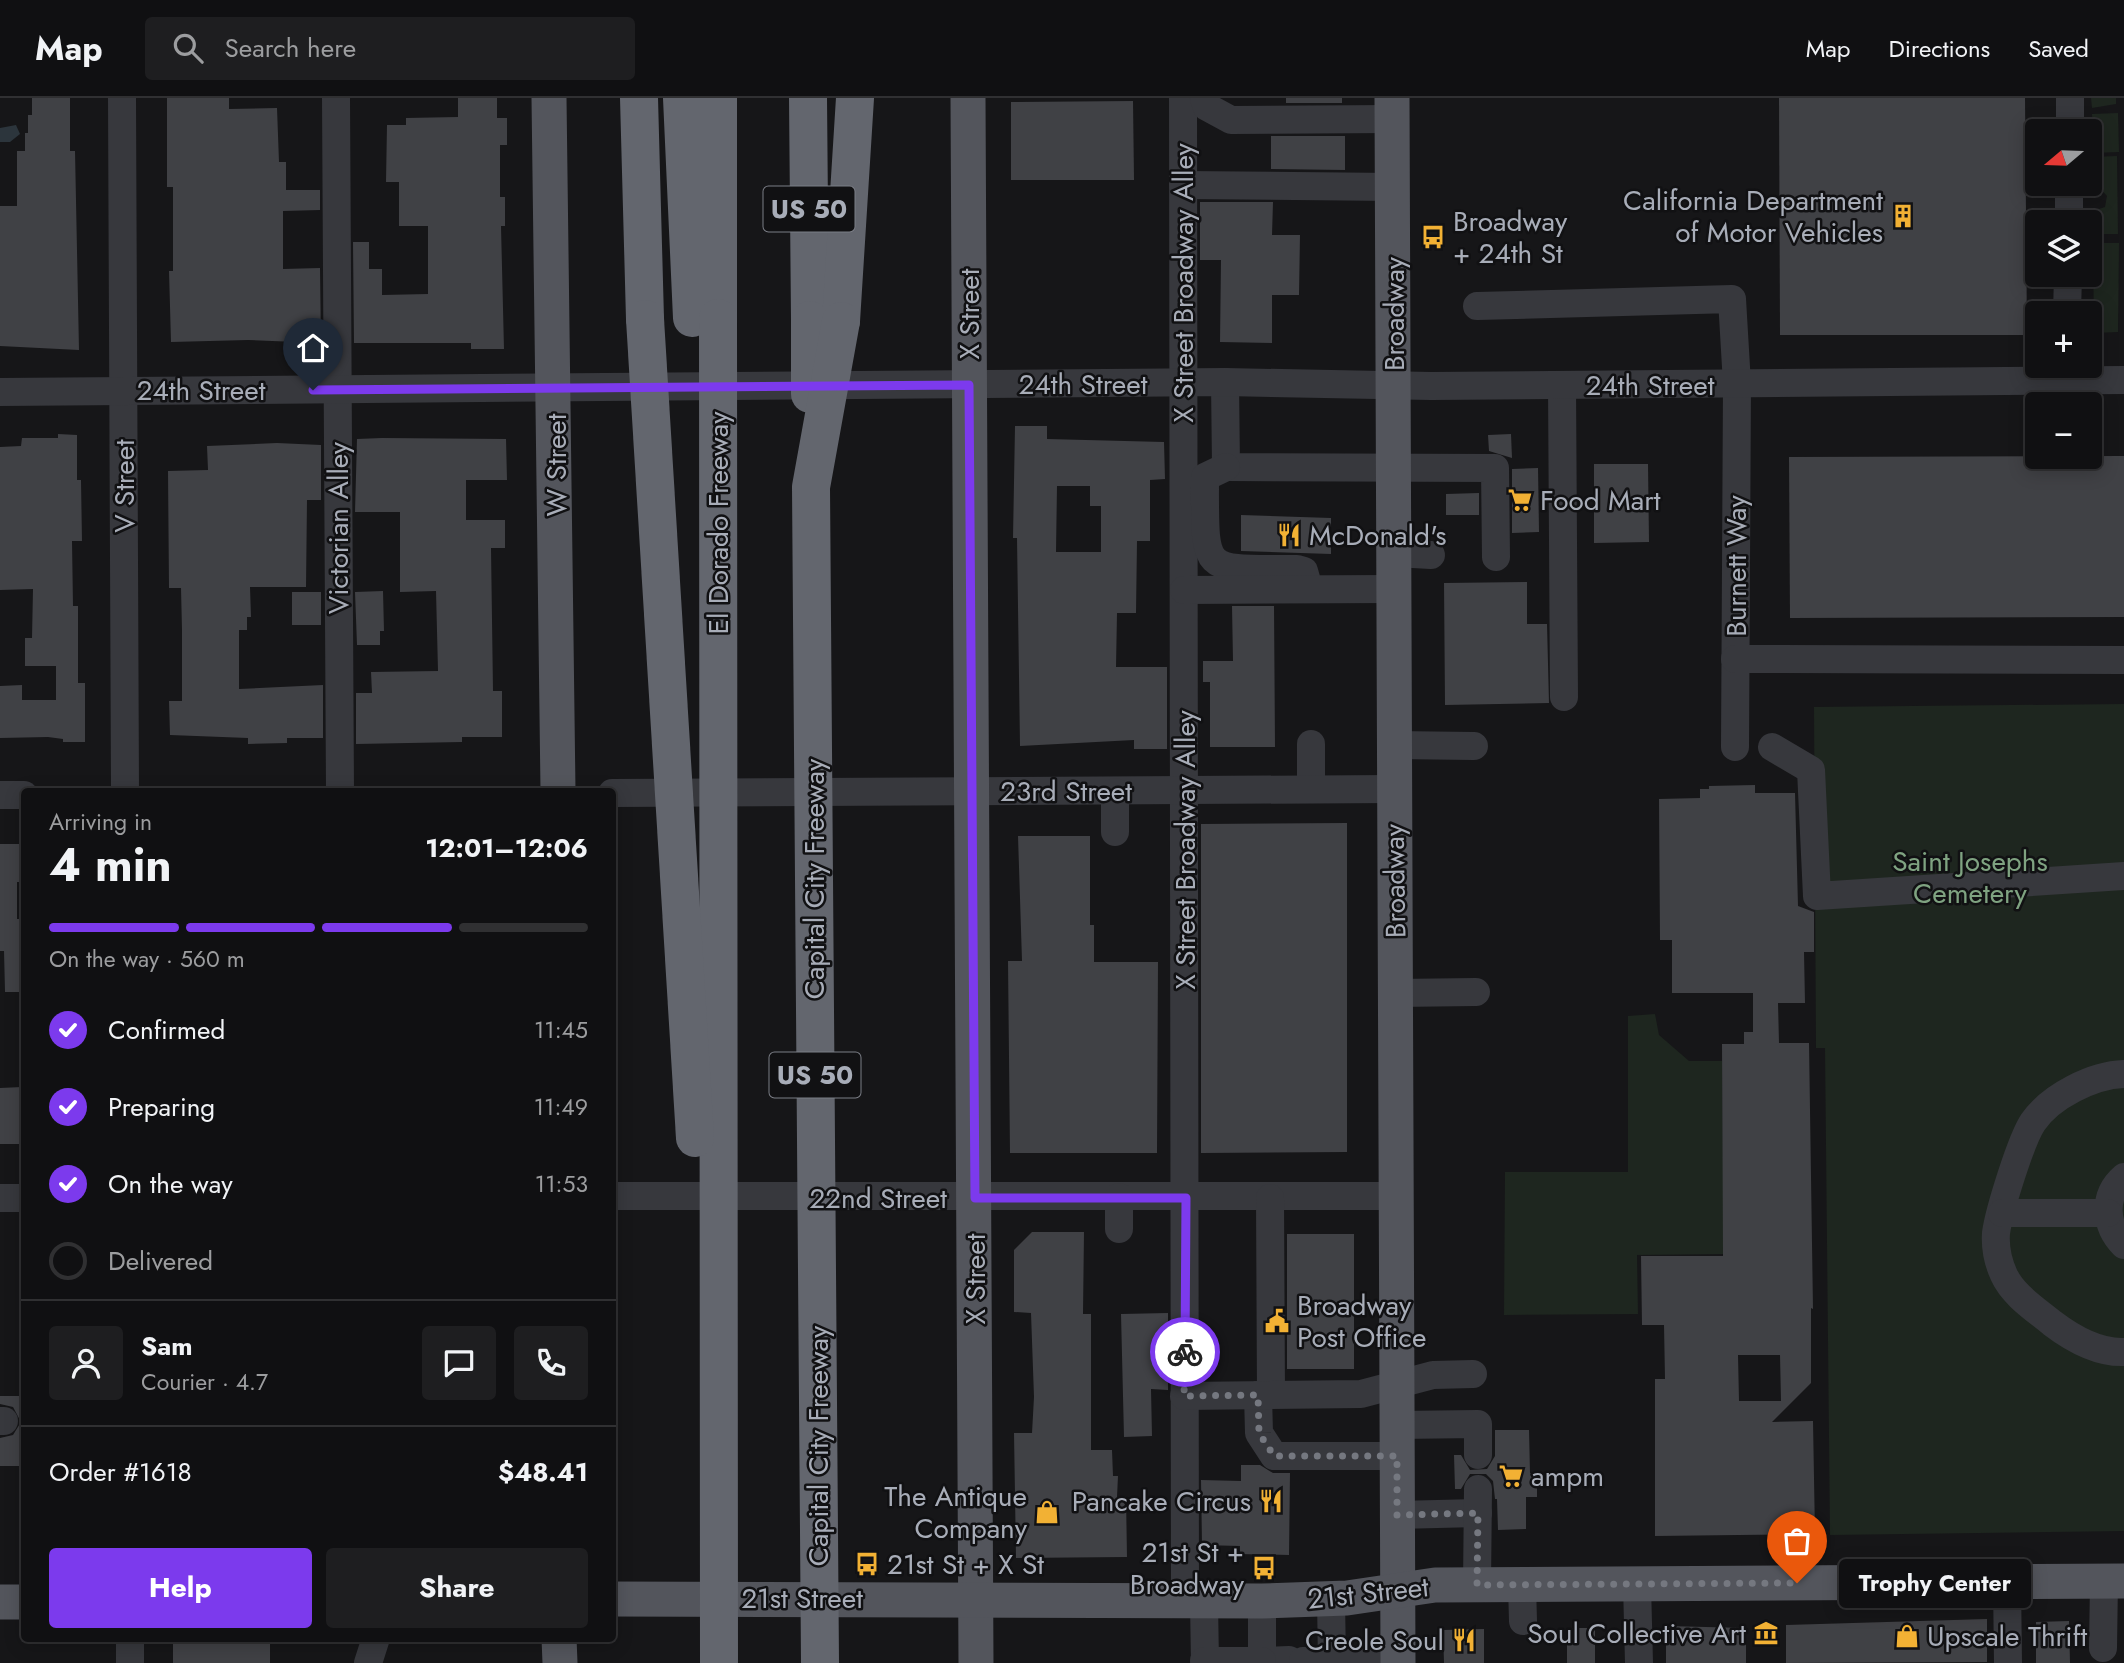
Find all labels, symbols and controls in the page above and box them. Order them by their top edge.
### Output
search box [145,17,635,80]
text: Map [35,25,103,72]
icon: search [169,29,207,67]
text: Search here [225,29,356,67]
text: Map [1806,31,1851,66]
text: Directions [1889,31,1990,66]
text: Saved [2028,31,2089,66]
north arrow [2025,119,2102,196]
map controls [2025,119,2102,469]
street label: X Street Broadway Alley [1163,143,1204,423]
place label: California Department of Motor Vehicles [1623,180,1883,253]
road number: US 50 [764,186,854,232]
place label: Broadway + 24th St [1453,201,1568,274]
building icon: California Department of Motor Vehicles [1889,202,1917,230]
button: layers [2025,210,2102,287]
bus stop icon: Broadway + 24th St [1419,223,1447,251]
street label: Broadway [1374,256,1415,371]
street label: X Street [949,268,990,359]
button: + [2025,301,2102,378]
pin [283,318,343,390]
icon: home [294,329,332,367]
street label: 24th Street [1019,364,1148,405]
street label: 24th Street [1586,365,1715,406]
street label: 24th Street [137,370,266,411]
button: − [2025,392,2102,469]
street label: El Dorado Freeway [698,411,739,635]
street label: W Street [536,413,577,516]
street label: V Street [104,439,145,533]
street label: Victorian Alley [318,441,359,614]
place label: Food Mart [1540,480,1661,521]
supermarket icon: Food Mart [1506,486,1534,514]
street label: Burnett Way [1716,495,1757,637]
place label: McDonald's [1309,515,1446,556]
restaurant icon: McDonald's [1275,521,1303,549]
street label: X Street Broadway Alley [1165,710,1206,990]
street label: Capital City Freeway [794,758,835,999]
street label: 23rd Street [1000,771,1132,812]
text: Arriving in [49,805,152,839]
street label: Broadway [1373,823,1416,938]
text: 12:01–12:06 [425,829,588,867]
text: 4 min [49,832,172,898]
park label: Saint Josephs Cemetery [1892,841,2048,914]
text: On the way · 560 m [49,942,245,976]
icon: check [49,1011,87,1049]
text: Confirmed [108,1011,225,1049]
text: 11:45 [534,1013,588,1047]
road number: US 50 [770,1052,860,1098]
icon: check [49,1088,87,1126]
text: Preparing [108,1088,215,1126]
text: 11:49 [534,1090,588,1124]
icon: check [49,1165,87,1203]
text: On the way [108,1165,233,1203]
text: 11:53 [535,1167,588,1201]
street label: 22nd Street [809,1178,947,1219]
street label: X Street [955,1233,996,1324]
text: Delivered [108,1242,213,1280]
place label: Broadway Post Office [1297,1285,1426,1358]
public building icon: Broadway Post Office [1263,1307,1291,1335]
courier [1150,1317,1220,1387]
street label: Capital City Freeway [798,1325,839,1566]
button: person [49,1326,123,1400]
button: chat [422,1326,496,1400]
button: phone [514,1326,588,1400]
text: Sam [141,1327,193,1365]
icon: bike [1166,1333,1204,1371]
text: Courier · 4.7 [141,1365,268,1399]
text: Order #1618 [49,1453,192,1491]
text: $48.41 [498,1453,588,1491]
place label: ampm [1531,1456,1604,1497]
supermarket icon: ampm [1497,1462,1525,1490]
place label: The Antique Company [884,1476,1028,1549]
place label: Pancake Circus [1072,1481,1251,1522]
restaurant icon: Pancake Circus [1257,1487,1285,1515]
shop icon: The Antique Company [1033,1498,1061,1526]
pin [1767,1511,1827,1583]
icon: bag [1778,1522,1816,1560]
place label: 21st St + Broadway [1130,1532,1245,1605]
place label: 21st St + X St [887,1544,1044,1585]
button: Help [49,1548,312,1628]
button: Share [326,1548,588,1628]
bus stop icon: 21st St + X St [853,1550,881,1578]
bus stop icon: 21st St + Broadway [1250,1554,1278,1582]
callout: Trophy Center [1839,1558,2032,1608]
street label: 21st Street [1305,1566,1431,1620]
text: Trophy Center [1859,1566,2011,1600]
street label: 21st Street [741,1578,863,1619]
place label: Soul Collective Art [1527,1613,1746,1654]
place label: Upscale Thrift [1927,1616,2087,1657]
museum icon: Soul Collective Art [1752,1619,1780,1647]
place label: Creole Soul [1305,1620,1444,1661]
shop icon: Upscale Thrift [1893,1622,1921,1650]
restaurant icon: Creole Soul [1450,1626,1478,1654]

